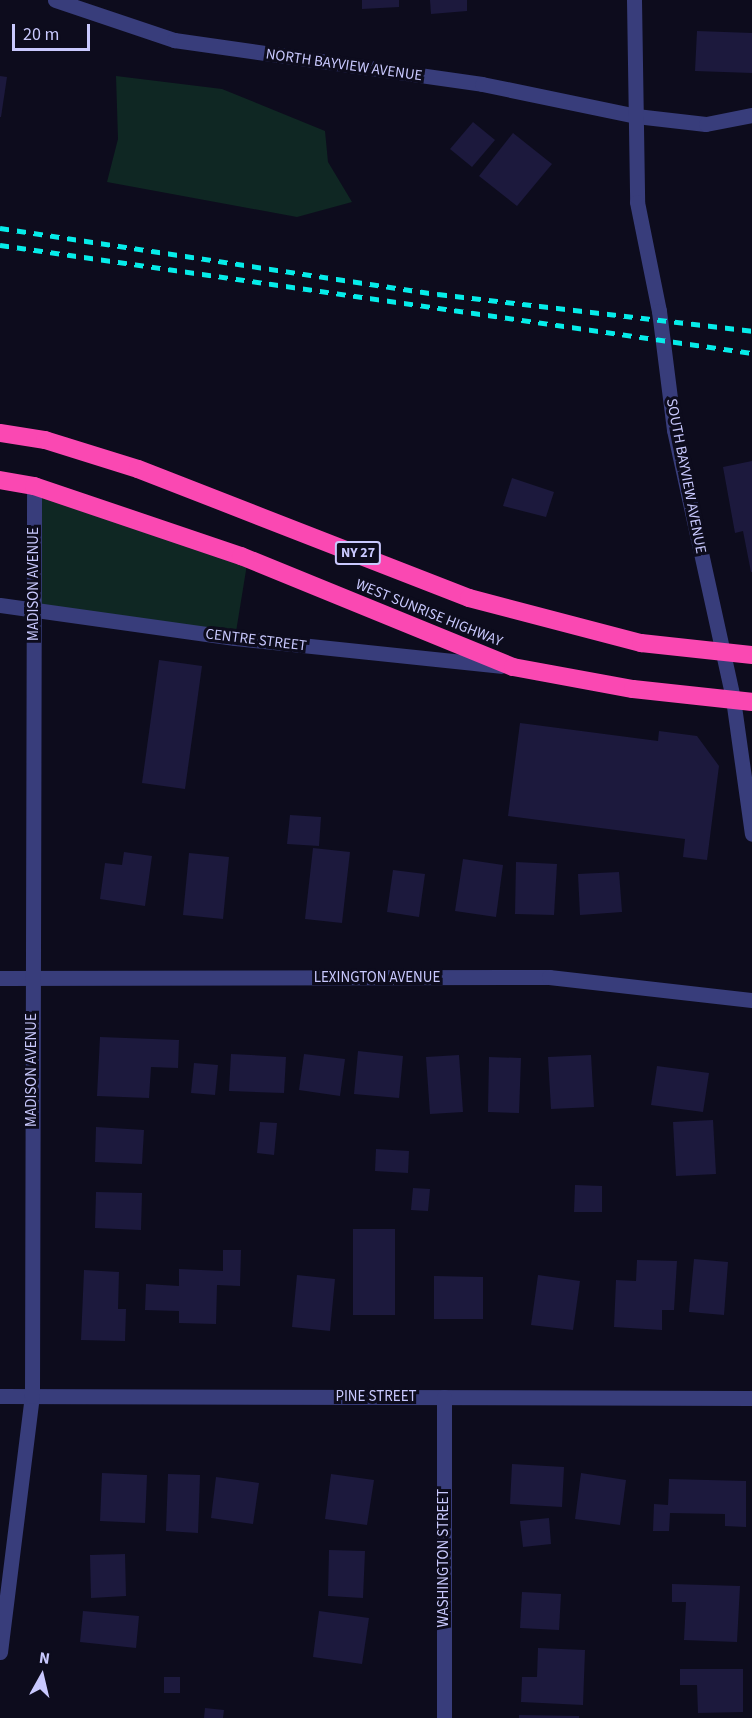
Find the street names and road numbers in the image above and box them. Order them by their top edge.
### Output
street label: NORTH BAYVIEW AVENUE [265,45,423,85]
street label: SOUTH BAYVIEW AVENUE [662,397,710,555]
street label: MADISON AVENUE [25,527,43,641]
road number: NY 27 [334,542,382,564]
street label: WEST SUNRISE HIGHWAY [353,575,505,651]
street label: CENTRE STREET [204,625,308,655]
street label: LEXINGTON AVENUE [314,969,440,987]
street label: MADISON AVENUE [23,1013,41,1127]
street label: PINE STREET [335,1388,417,1406]
street label: WASHINGTON STREET [435,1489,453,1627]

